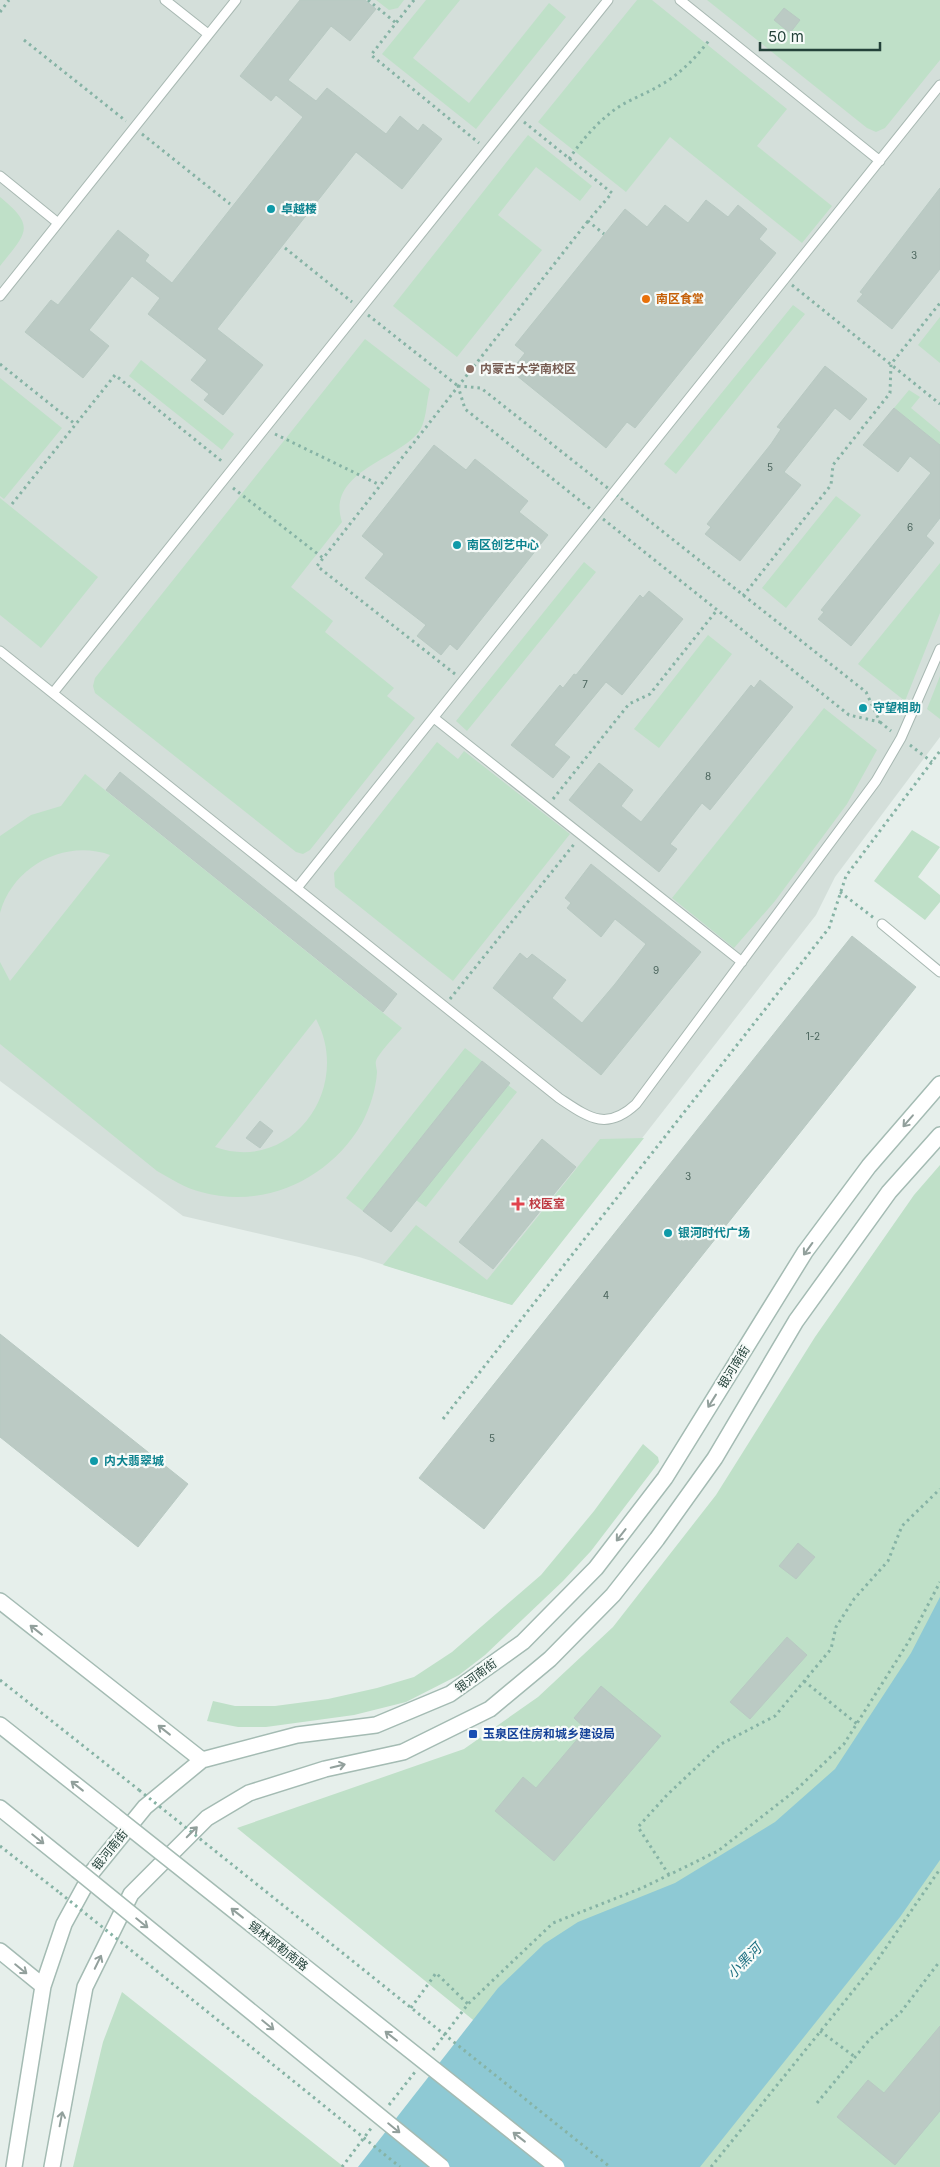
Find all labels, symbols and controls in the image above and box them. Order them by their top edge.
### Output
scale bar [760,20,880,52]
text: 50 m [768,27,804,46]
place label: 卓越楼 [281,201,317,216]
marker: 卓越楼 [265,203,277,215]
house number: 3 [911,249,917,261]
place label: 南区食堂 [656,291,704,306]
marker: 南区食堂 [640,293,652,305]
place label: 内蒙古大学南校区 [480,361,576,376]
marker: 内蒙古大学南校区 [464,363,476,375]
house number: 5 [767,461,773,473]
house number: 6 [907,521,913,533]
place label: 南区创艺中心 [467,537,539,552]
marker: 南区创艺中心 [451,539,463,551]
house number: 7 [582,678,588,690]
place label: 守望相助 [873,700,921,715]
marker: 守望相助 [857,702,869,714]
house number: 8 [705,770,711,782]
house number: 9 [653,964,659,976]
house number: 1-2 [806,1030,820,1042]
one-way arrow [903,1114,914,1127]
house number: 3 [685,1170,691,1182]
place label: 校医室 [529,1196,565,1211]
marker: 校医室 [511,1197,525,1211]
place label: 银河时代广场 [678,1225,750,1240]
marker: 银河时代广场 [662,1227,674,1239]
one-way arrow [802,1241,813,1255]
house number: 4 [603,1289,609,1301]
street label: 银河南街 [714,1342,753,1391]
one-way arrow [707,1394,717,1408]
house number: 5 [489,1432,495,1444]
place label: 内大翡翠城 [104,1453,164,1468]
marker: 内大翡翠城 [88,1455,100,1467]
one-way arrow [615,1528,626,1541]
one-way arrow [30,1624,43,1635]
street label: 银河南街 [452,1655,500,1696]
one-way arrow [157,1725,171,1735]
place label: 玉泉区住房和城乡建设局 [483,1726,615,1741]
marker: 玉泉区住房和城乡建设局 [467,1728,479,1740]
one-way arrow [330,1761,346,1770]
one-way arrow [71,1780,84,1791]
street label: 银河南街 [89,1826,131,1873]
one-way arrow [186,1826,198,1838]
one-way arrow [31,1833,44,1844]
one-way arrow [231,1907,244,1918]
one-way arrow [135,1917,148,1928]
street label: 锡林郭勒南路 [245,1918,311,1974]
water label: 小黑河 [723,1937,766,1982]
one-way arrow [94,1955,103,1970]
one-way arrow [15,1963,28,1974]
one-way arrow [261,2020,274,2031]
one-way arrow [385,2030,398,2041]
one-way arrow [57,2111,66,2127]
one-way arrow [387,2122,400,2133]
one-way arrow [513,2131,526,2142]

